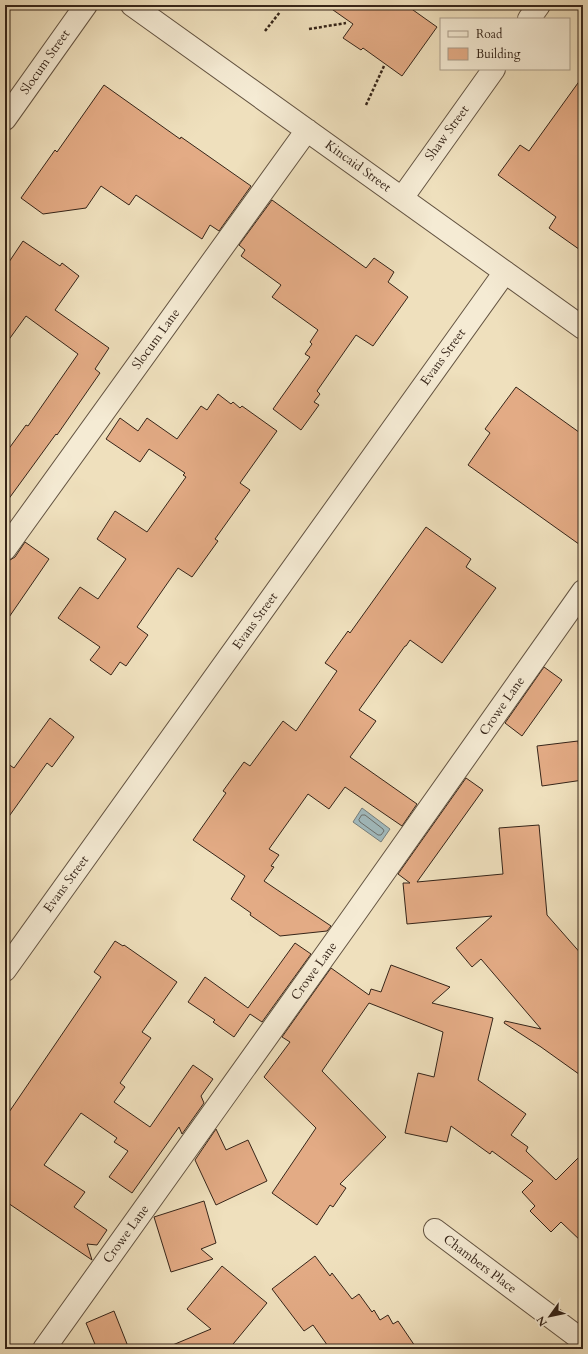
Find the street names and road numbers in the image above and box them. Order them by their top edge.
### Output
street label: Slocum Street [16,26,74,98]
street label: Shaw Street [421,102,473,164]
street label: Kincaid Street [321,136,395,196]
street label: Slocum Lane [128,305,184,373]
street label: Evans Street [416,325,470,389]
street label: Evans Street [228,589,282,653]
street label: Crowe Lane [475,673,529,739]
street label: Evans Street [39,852,93,916]
street label: Crowe Lane [287,938,341,1004]
street label: Crowe Lane [99,1201,153,1267]
street label: Chambers Place [440,1230,520,1298]

